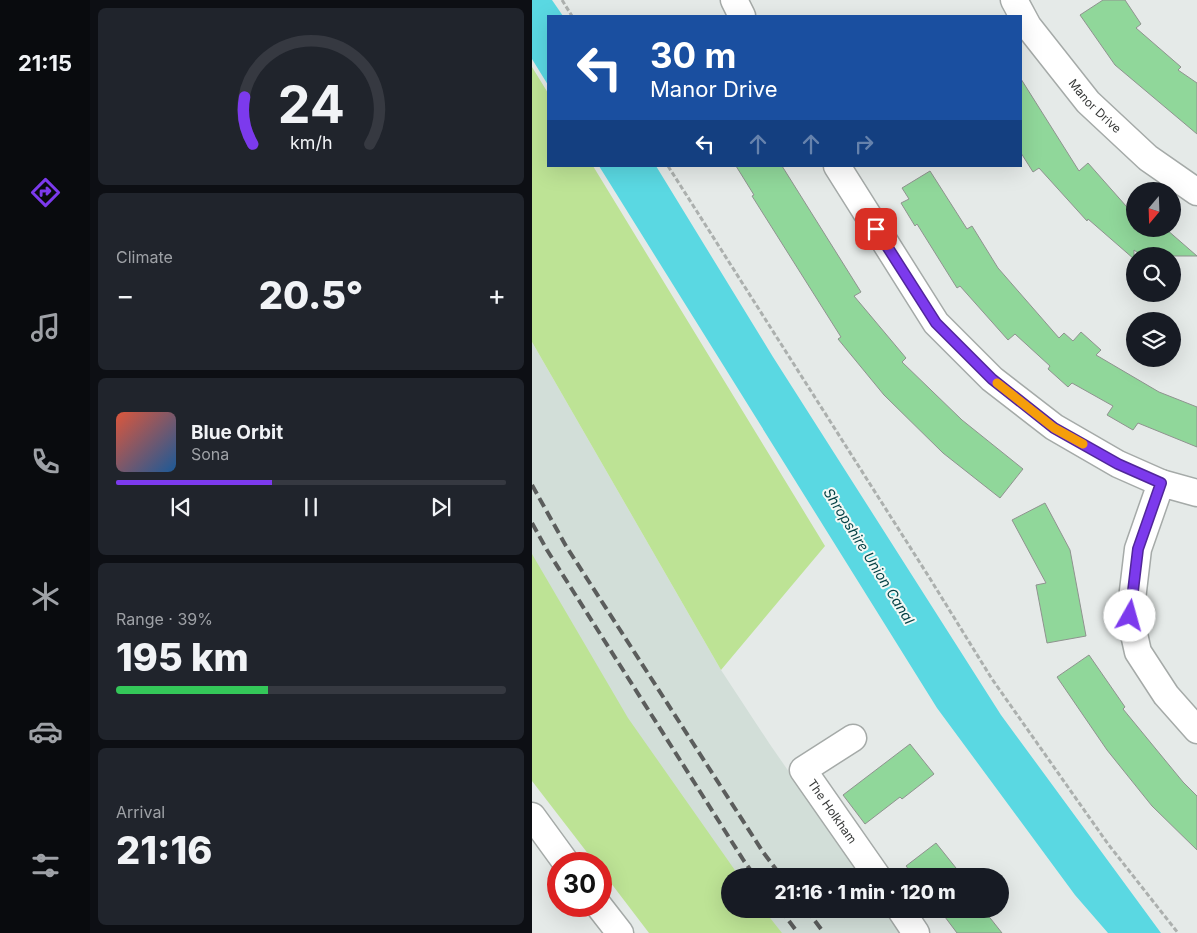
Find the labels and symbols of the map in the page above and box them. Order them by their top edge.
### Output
street label: Manor Drive [1066,76,1124,136]
north arrow [1126,182,1181,238]
pin [855,208,897,250]
water label: Shropshire Union Canal [821,485,919,627]
position arrow [1103,589,1155,641]
street label: The Holkham [805,776,860,846]
speed limit sign: 30 [547,852,612,917]

